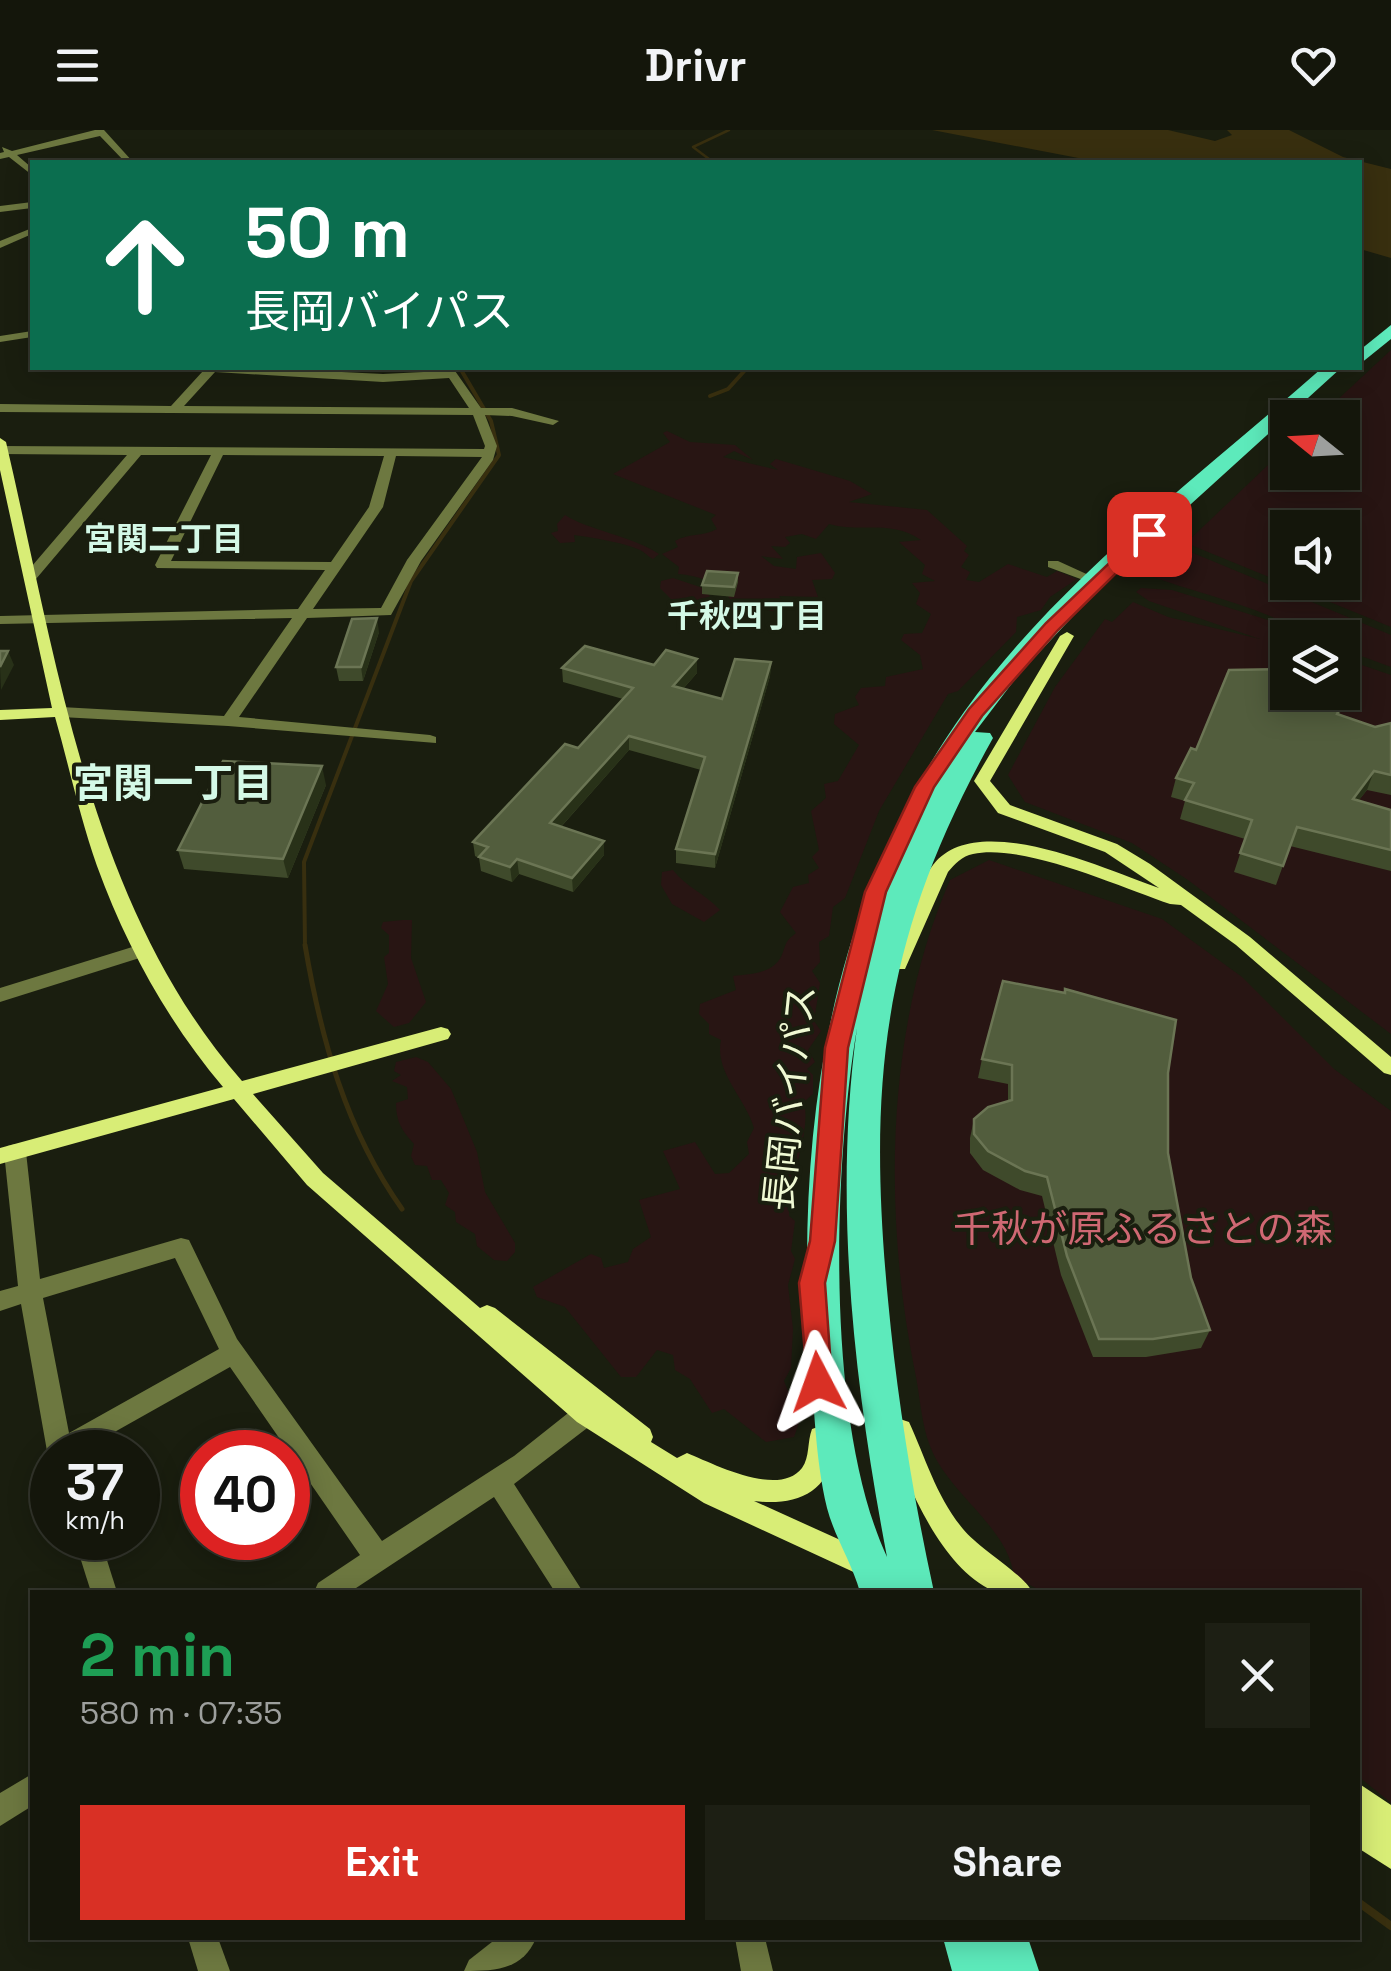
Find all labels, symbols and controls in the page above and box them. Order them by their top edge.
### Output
text: Drivr [644,37,747,94]
icon: menu [50,38,105,93]
icon: heart [1286,38,1341,93]
text: 50 m [245,188,410,277]
icon: ahead [80,200,210,330]
text: 長岡バイパス [245,283,514,340]
north arrow [1270,400,1360,490]
map controls [1270,400,1360,710]
pin [1107,492,1192,577]
icon: arrive [1122,507,1177,562]
button: sound [1270,510,1360,600]
district label: 宮関二丁目 [84,519,244,559]
district label: 千秋四丁目 [667,596,827,636]
button: layers [1270,620,1360,710]
district label: 宮関一丁目 [73,758,273,809]
street label: 長岡バイパス [754,982,826,1214]
park label: 千秋が原ふるさとの森 [953,1205,1333,1253]
position arrow [766,1330,870,1434]
speed limit sign: 40 [180,1430,310,1560]
text: 37 [66,1451,124,1515]
text: km/h [65,1504,125,1536]
text: 2 min [80,1617,235,1694]
button: close [1205,1623,1310,1728]
text: 580 m · 07:35 [80,1693,282,1733]
button: Exit [80,1805,685,1920]
button: Share [705,1805,1310,1920]

